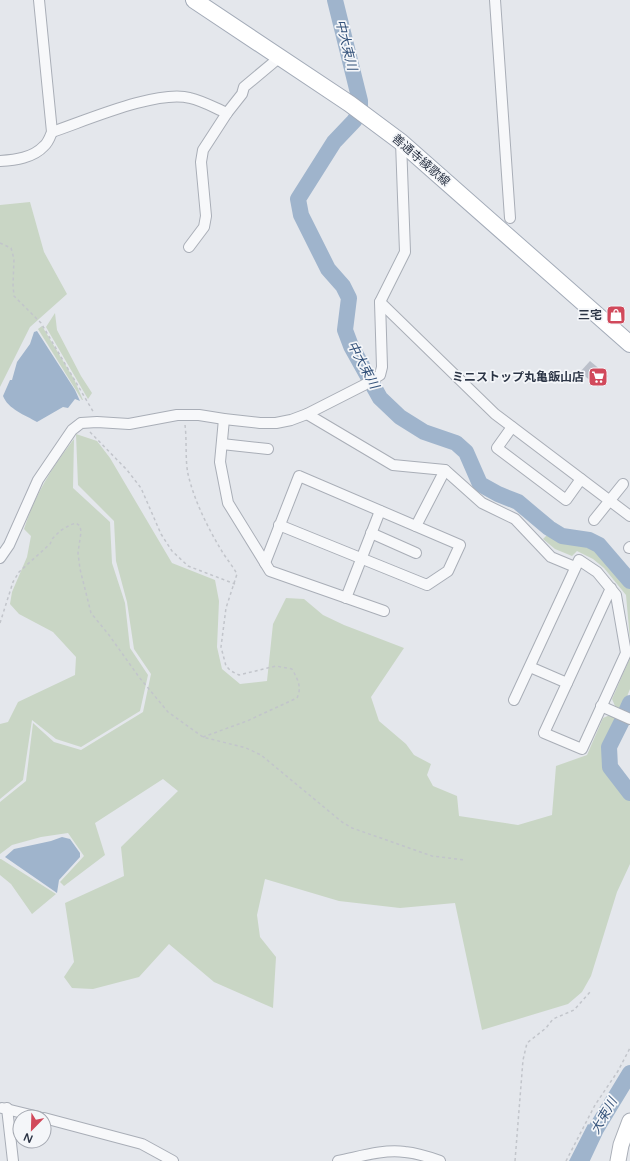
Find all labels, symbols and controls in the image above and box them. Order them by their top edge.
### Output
water label: 中大束川 [332,18,361,74]
street label: 善通寺綾歌線 [389,131,453,189]
shop icon: 三宅 [605,304,627,326]
place label: 三宅 [578,308,602,322]
water label: 中大束川 [344,338,383,393]
supermarket icon: ミニストップ丸亀飯山店 [587,366,609,388]
place label: ミニストップ丸亀飯山店 [452,370,584,384]
water label: 大束川 [587,1093,622,1137]
north arrow [12,1109,52,1149]
text: N [22,1130,35,1145]

